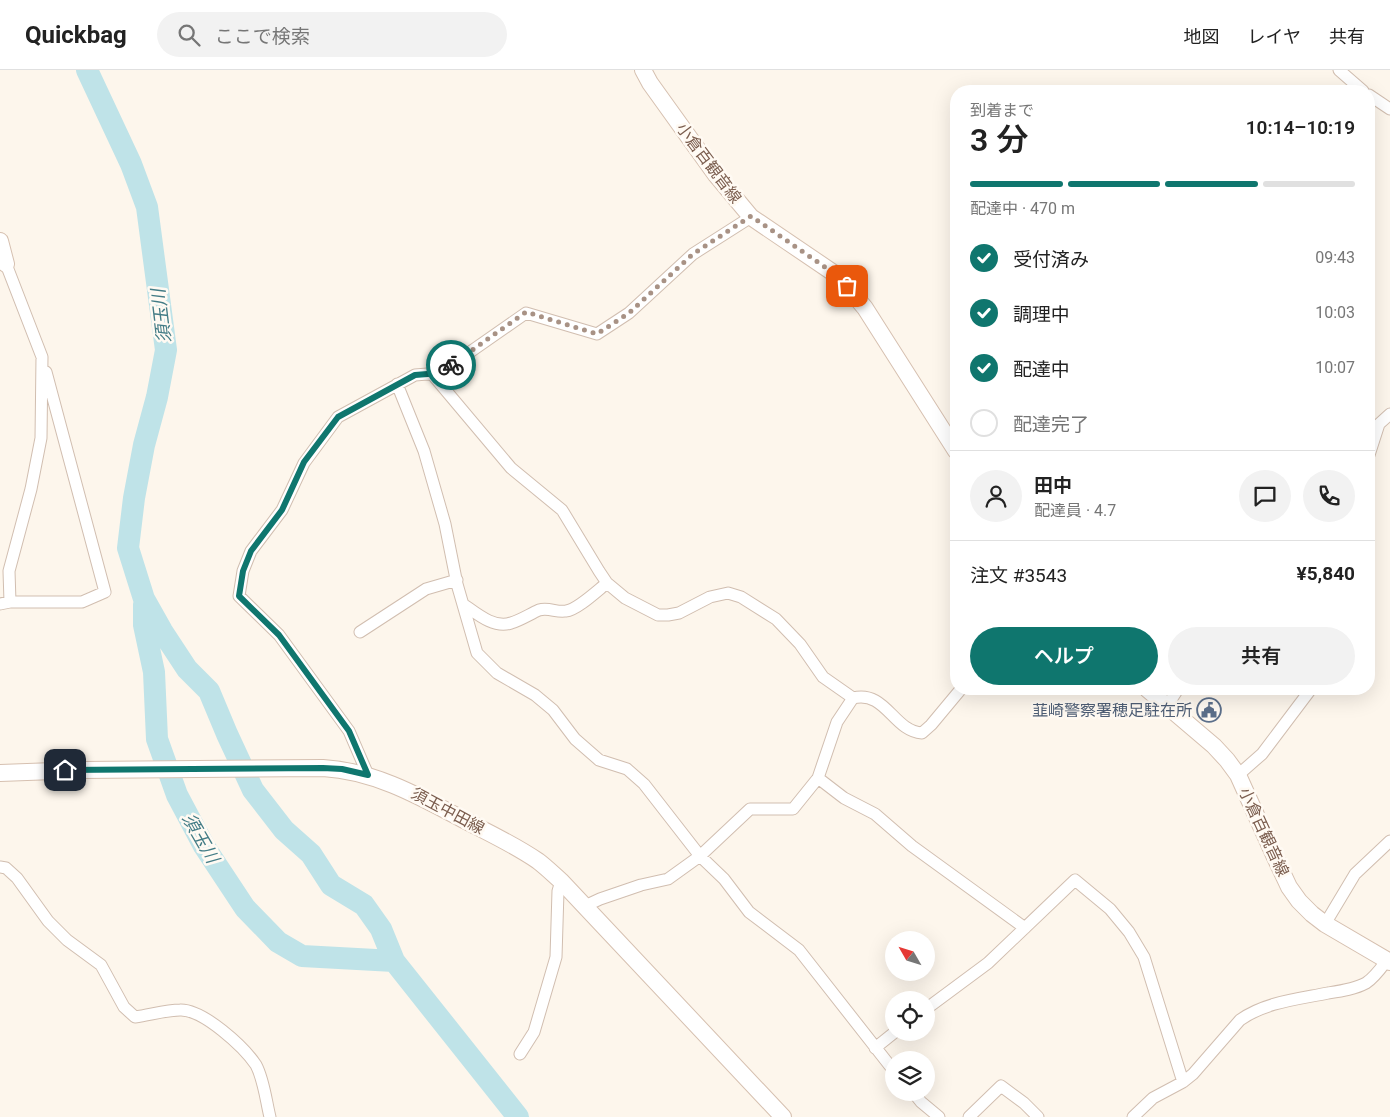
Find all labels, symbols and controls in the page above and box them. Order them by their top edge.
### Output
search box [157,12,507,57]
text: Quickbag [25,21,127,49]
icon: search [175,21,203,49]
text: ここで検索 [215,25,310,48]
text: 地図 [1184,26,1220,47]
text: レイヤ [1248,26,1301,47]
text: 共有 [1329,26,1365,47]
text: 到着まで [970,101,1034,120]
text: 10:14–10:19 [1246,116,1355,139]
street label: 小倉百観音線 [673,119,745,207]
text: 3 分 [970,121,1028,159]
text: 配達中 · 470 m [970,199,1075,218]
icon: check [970,244,998,272]
text: 受付済み [1013,248,1089,271]
text: 09:43 [1315,248,1355,267]
pin [826,265,868,307]
icon: bag [833,272,861,300]
water label: 須玉川 [147,286,175,344]
icon: check [970,299,998,327]
text: 調理中 [1013,303,1070,326]
text: 10:03 [1315,303,1355,322]
courier [426,340,476,390]
icon: bike [437,351,465,379]
icon: check [970,354,998,382]
text: 配達中 [1013,358,1070,381]
text: 10:07 [1315,358,1355,377]
text: 配達完了 [1013,413,1089,436]
button: person [970,470,1022,522]
button: chat [1239,470,1291,522]
button: phone [1303,470,1355,522]
text: 田中 [1034,474,1072,497]
text: 配達員 · 4.7 [1034,501,1116,520]
text: ¥5,840 [1297,562,1355,585]
text: 注文 #3543 [970,564,1067,587]
button: ヘルプ [970,627,1158,685]
button: 共有 [1168,627,1355,685]
public building icon: 韮崎警察署穂足駐在所 [1196,697,1222,723]
place label: 韮崎警察署穂足駐在所 [1032,701,1192,720]
pin [44,749,86,791]
icon: home [51,756,79,784]
street label: 須玉中田線 [408,784,488,838]
street label: 小倉百観音線 [1235,784,1293,880]
water label: 須玉川 [178,809,225,868]
north arrow [885,931,935,981]
map controls [885,931,935,1101]
button: locate [885,991,935,1041]
button: layers [885,1051,935,1101]

